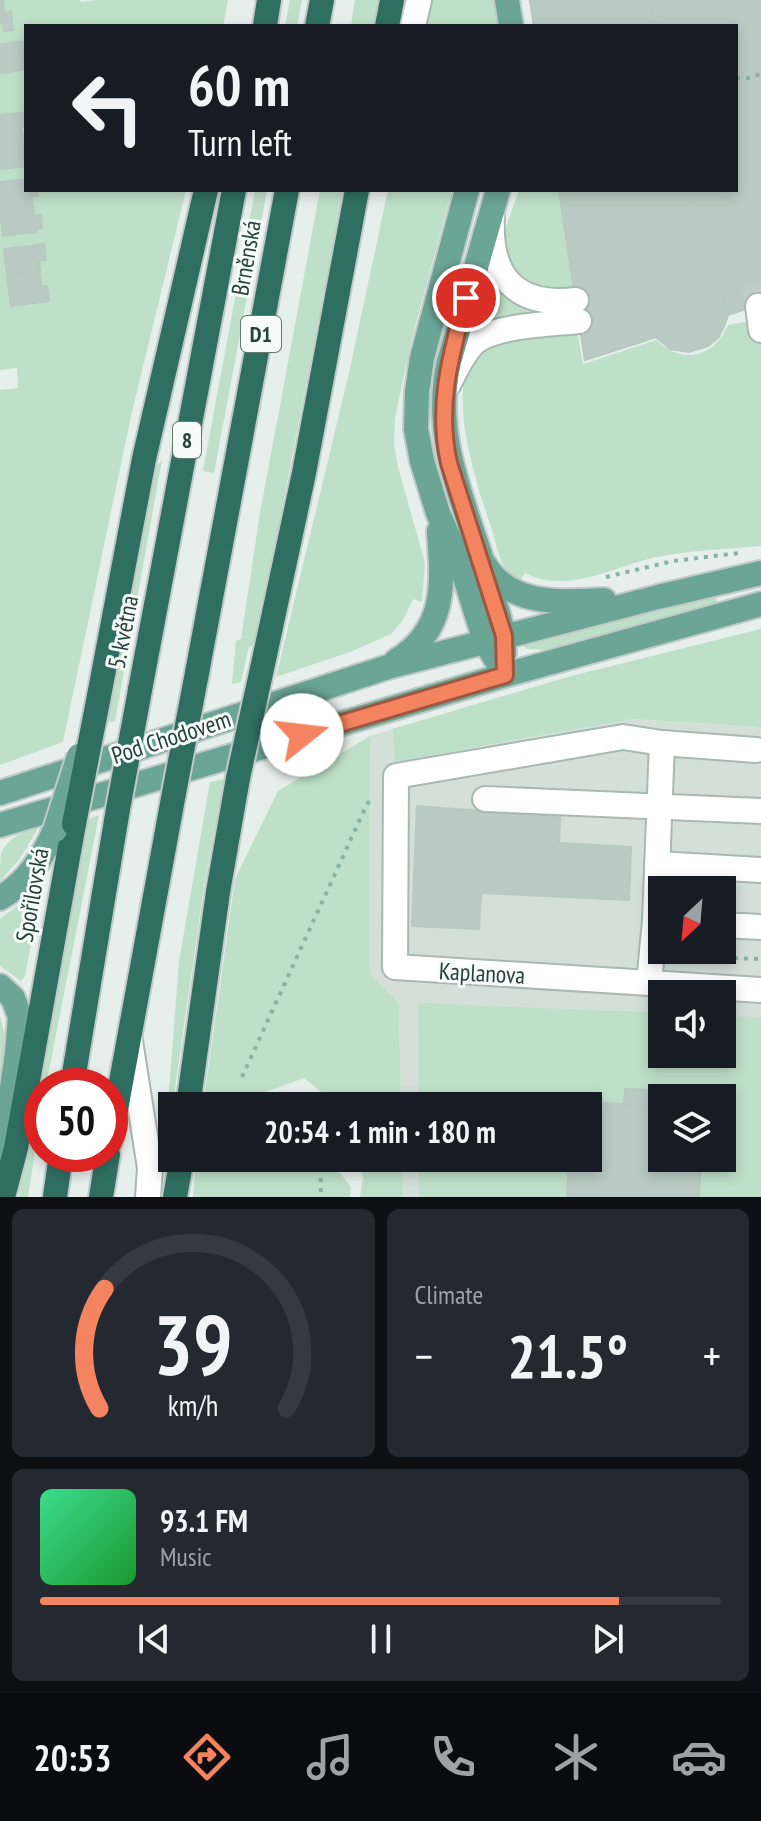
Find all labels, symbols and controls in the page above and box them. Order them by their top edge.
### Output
text: 60 m [188,49,290,121]
icon: left [56,56,160,160]
text: Turn left [188,119,292,166]
street label: Brněnská [224,218,268,298]
pin [432,264,500,332]
icon: arrive [444,276,488,320]
road number: D1 [241,316,281,352]
road number: 8 [173,422,201,458]
street label: 5. května [101,593,145,671]
position arrow [260,693,344,777]
street label: Pod Chodovem [108,703,234,771]
street label: Spořilovská [8,846,56,944]
north arrow [648,876,736,964]
map controls [648,876,736,1172]
street label: Kaplanova [438,955,526,991]
button: sound [648,980,736,1068]
speed limit sign: 50 [24,1068,128,1172]
button: layers [648,1084,736,1172]
text: 20:54 · 1 min · 180 m [264,1112,496,1151]
text: Climate [415,1278,483,1311]
text: 39 [153,1290,233,1398]
text: 21.5° [507,1317,628,1395]
text: − [415,1327,433,1384]
text: + [703,1327,721,1384]
text: km/h [168,1387,219,1424]
text: 93.1 FM [160,1501,248,1540]
text: Music [160,1540,212,1573]
icon: previous [132,1617,176,1661]
icon: pause [359,1617,403,1661]
icon: next [586,1617,630,1661]
icon: directions [179,1729,235,1785]
icon: music [302,1729,358,1785]
icon: phone [425,1729,481,1785]
icon: climate [548,1729,604,1785]
icon: car [671,1729,727,1785]
text: 20:53 [34,1734,111,1781]

